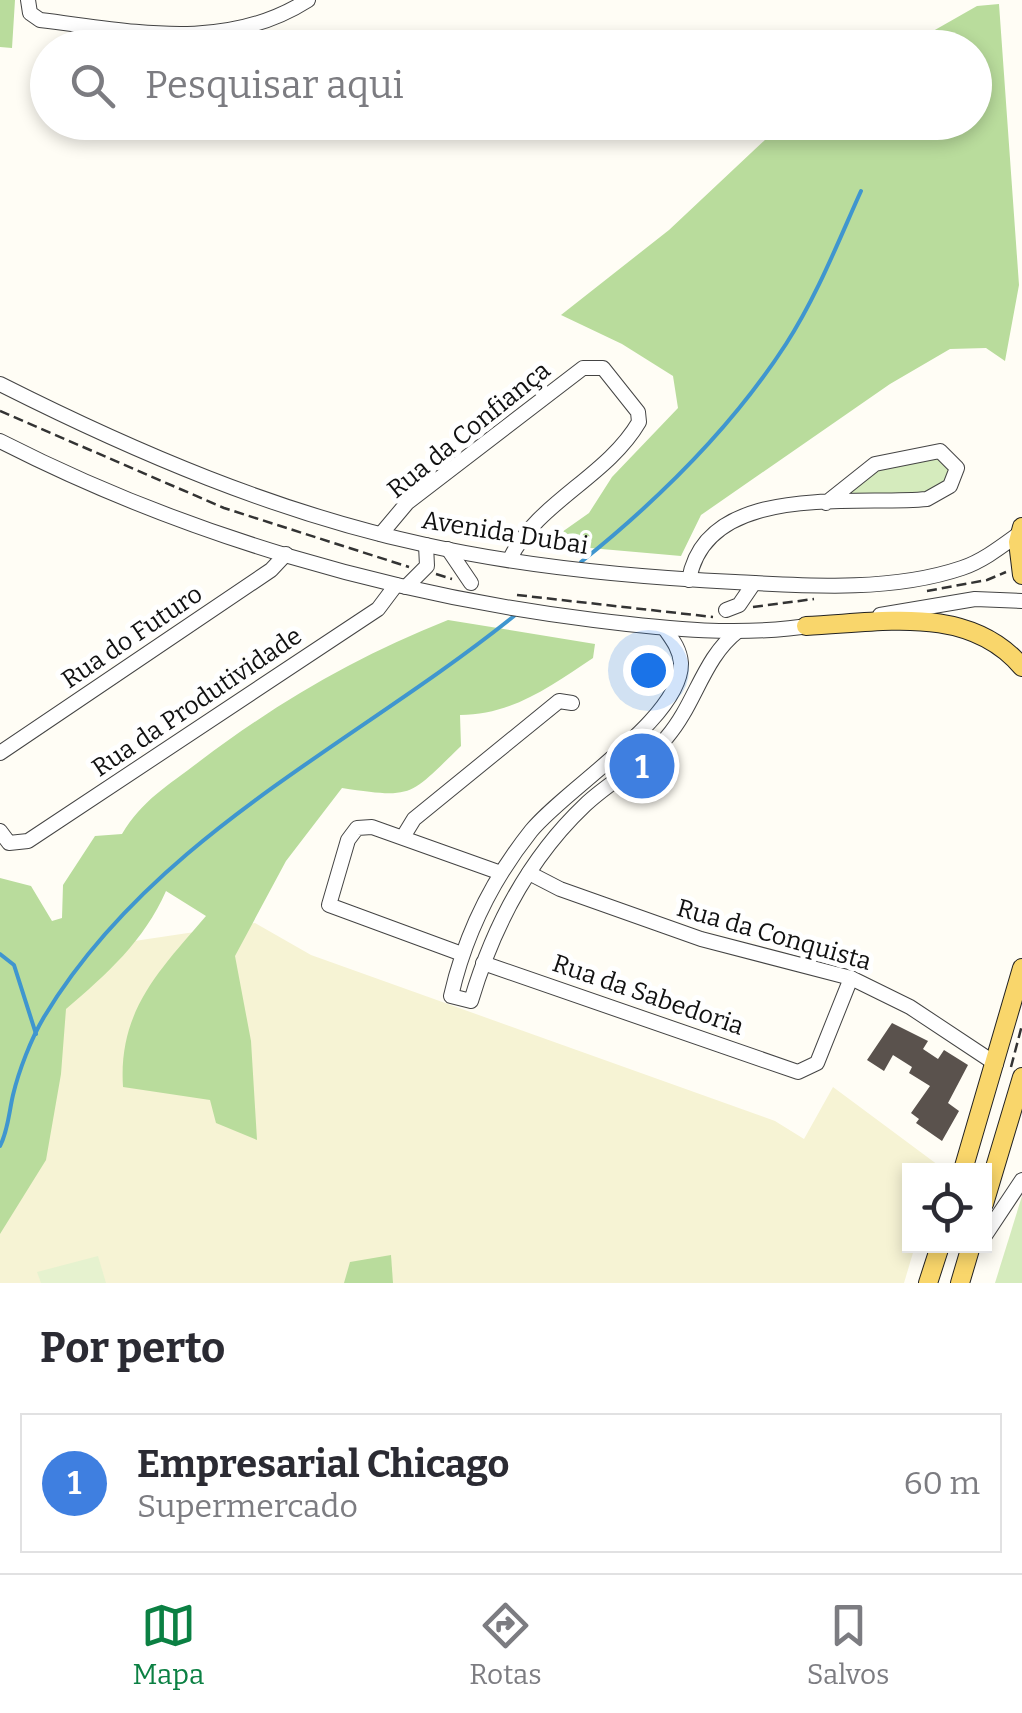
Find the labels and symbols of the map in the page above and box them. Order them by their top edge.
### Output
street label: Rua da Confiança [382,355,557,505]
street label: Avenida Dubai [420,505,590,561]
street label: Rua do Futuro [56,579,208,695]
street label: Rua da Produtividade [86,621,308,783]
your location [623,645,674,696]
pin: 1 [610,728,674,804]
street label: Rua da Conquista [673,893,875,977]
street label: Rua da Sabedoria [548,948,748,1042]

